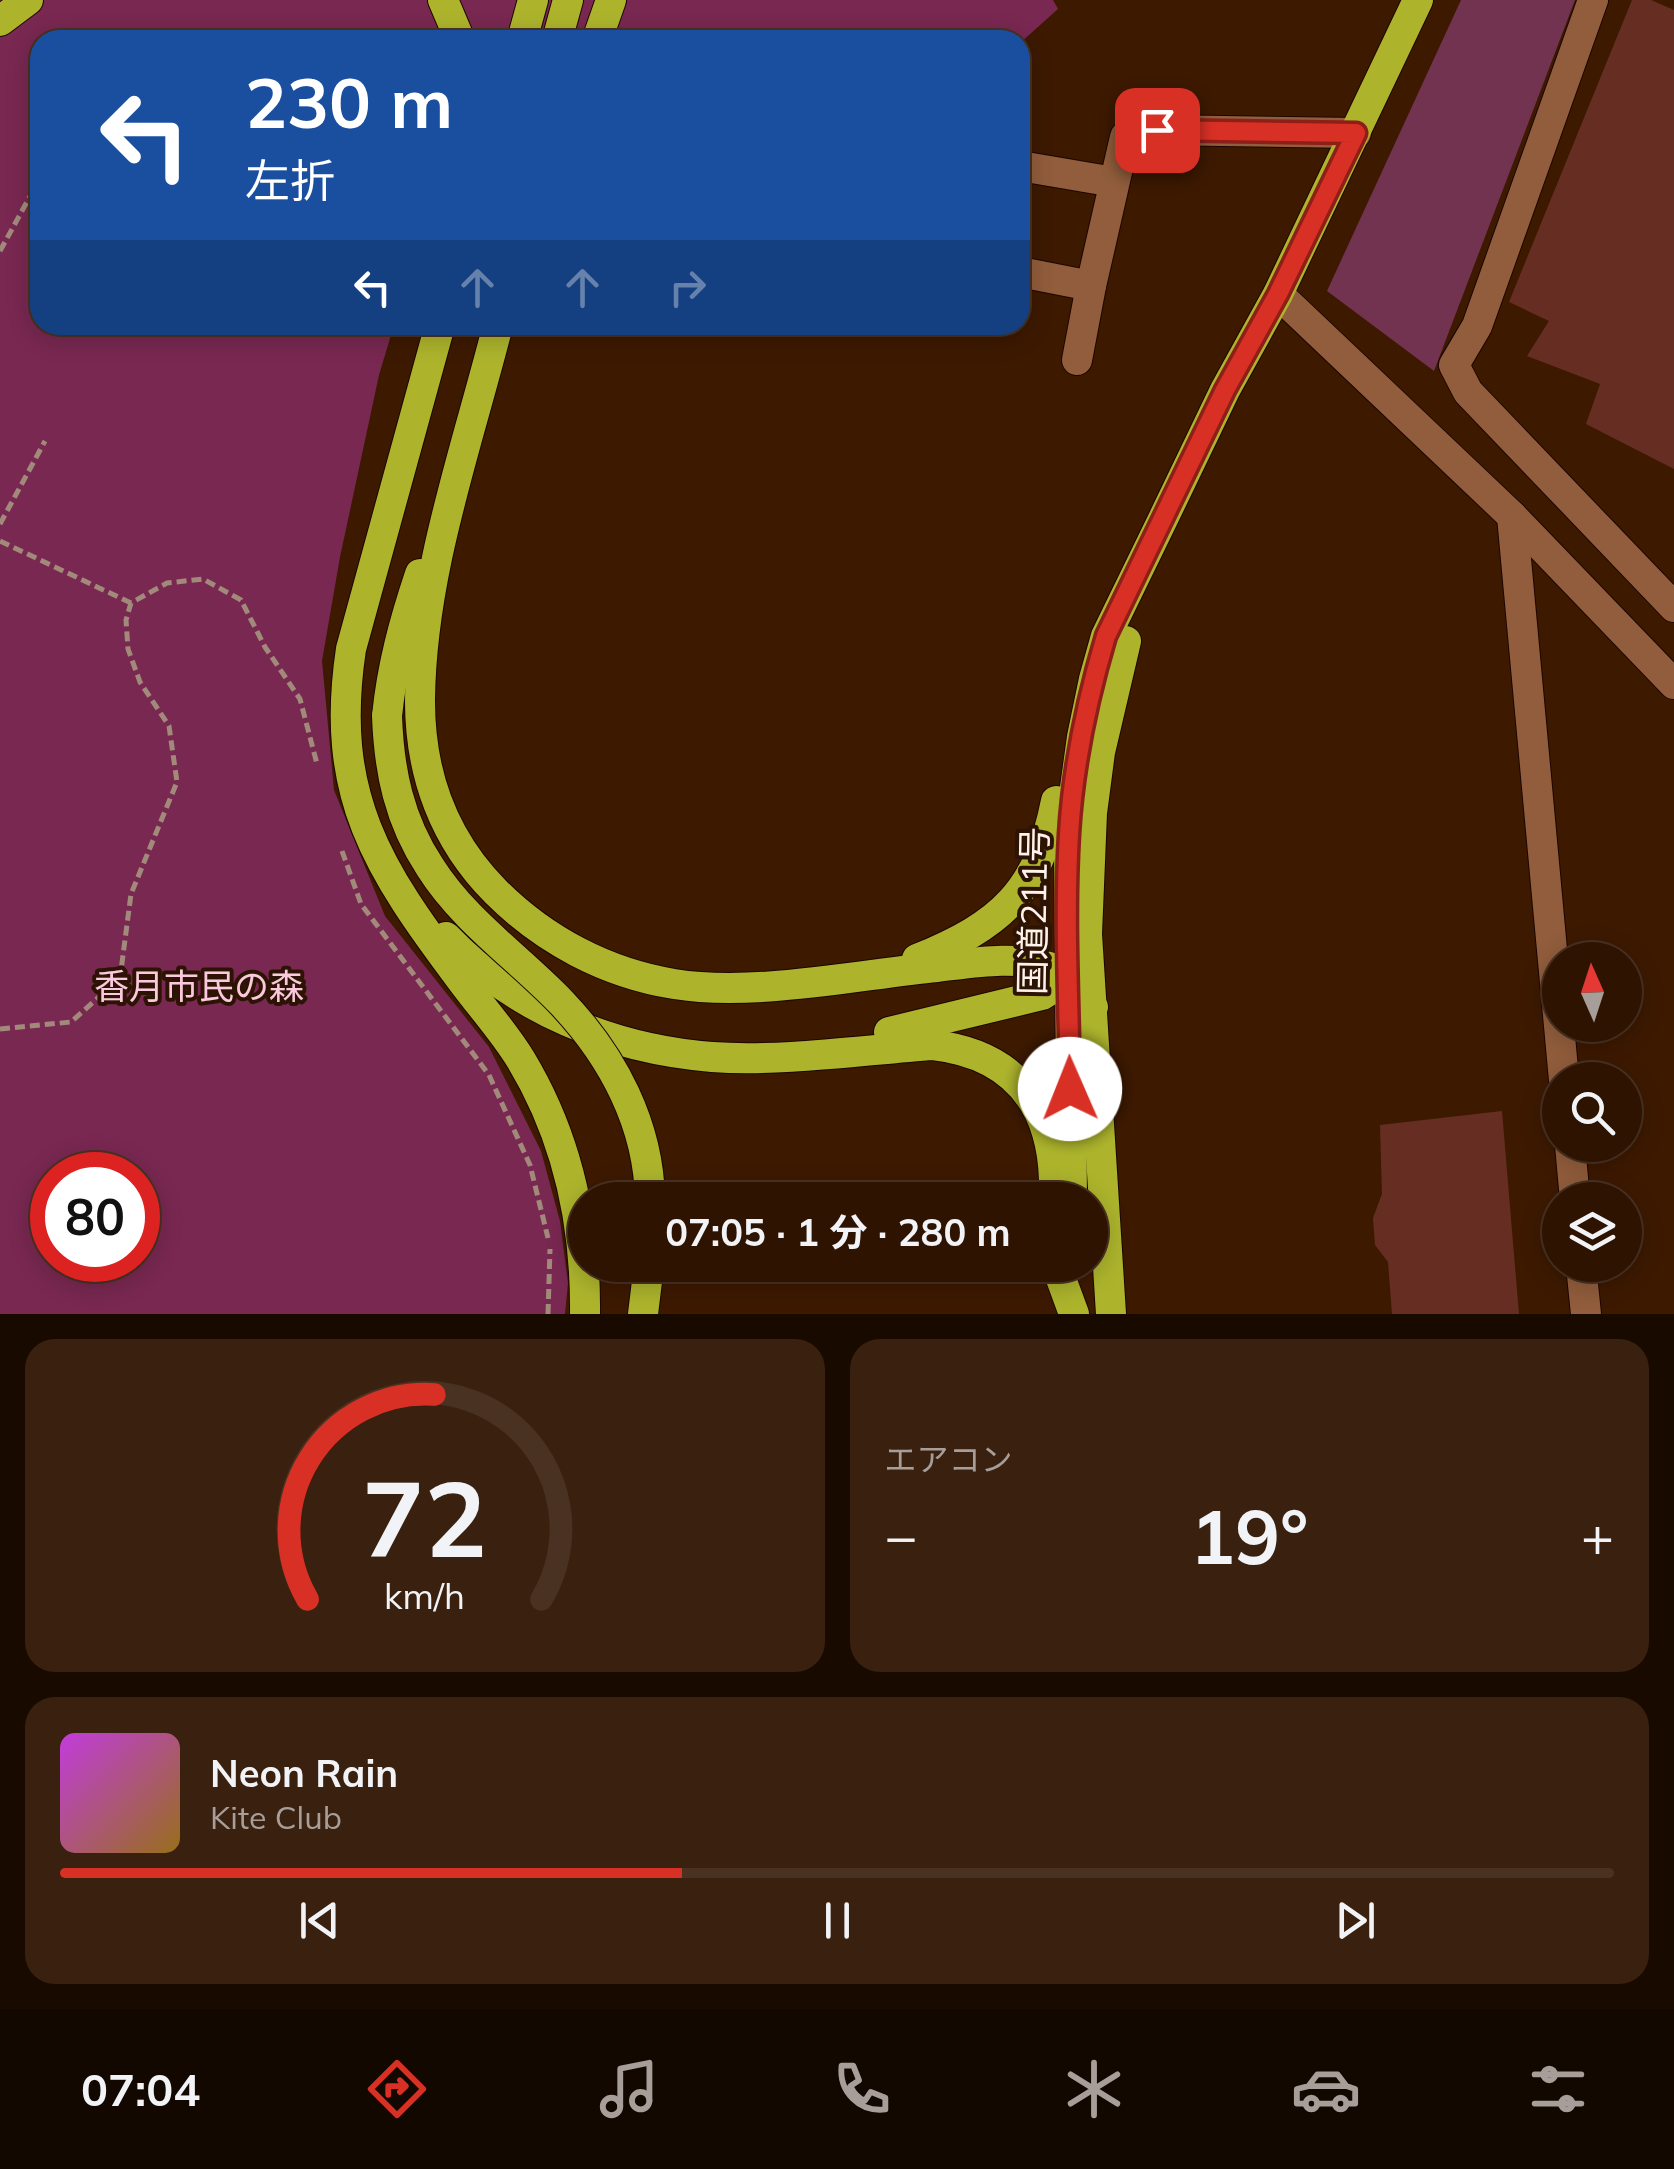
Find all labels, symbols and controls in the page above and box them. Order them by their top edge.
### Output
text: 230 m [245,58,453,146]
icon: left [80,70,210,200]
pin [1115,88,1200,173]
icon: arrive [1130,103,1185,158]
text: 左折 [245,152,335,208]
icon: left [345,260,400,315]
icon: ahead [450,260,505,315]
icon: ahead [555,260,610,315]
icon: right [660,260,715,315]
street label: 国道211号 [1010,827,1056,995]
north arrow [1542,942,1642,1042]
map controls [1542,942,1642,1282]
park label: 香月市民の森 [94,964,304,1008]
position arrow [1018,1037,1122,1141]
button: search [1542,1062,1642,1162]
speed limit sign: 80 [30,1152,160,1282]
button: layers [1542,1182,1642,1282]
text: 07:05 · 1 分 · 280 m [665,1208,1011,1256]
text: エアコン [885,1439,1013,1479]
text: 72 [362,1452,487,1583]
text: 19° [1190,1489,1308,1583]
text: − [885,1501,918,1570]
text: + [1581,1501,1614,1570]
text: km/h [384,1573,465,1618]
text: Neon Rain [210,1749,398,1797]
text: Kite Club [210,1797,342,1837]
icon: previous [292,1893,347,1948]
icon: pause [810,1893,865,1948]
icon: next [1328,1893,1383,1948]
icon: directions [362,2054,432,2124]
icon: music [594,2054,664,2124]
icon: phone [827,2054,897,2124]
icon: climate [1059,2054,1129,2124]
icon: car [1291,2054,1361,2124]
icon: filters [1523,2054,1593,2124]
text: 07:04 [81,2061,200,2117]

